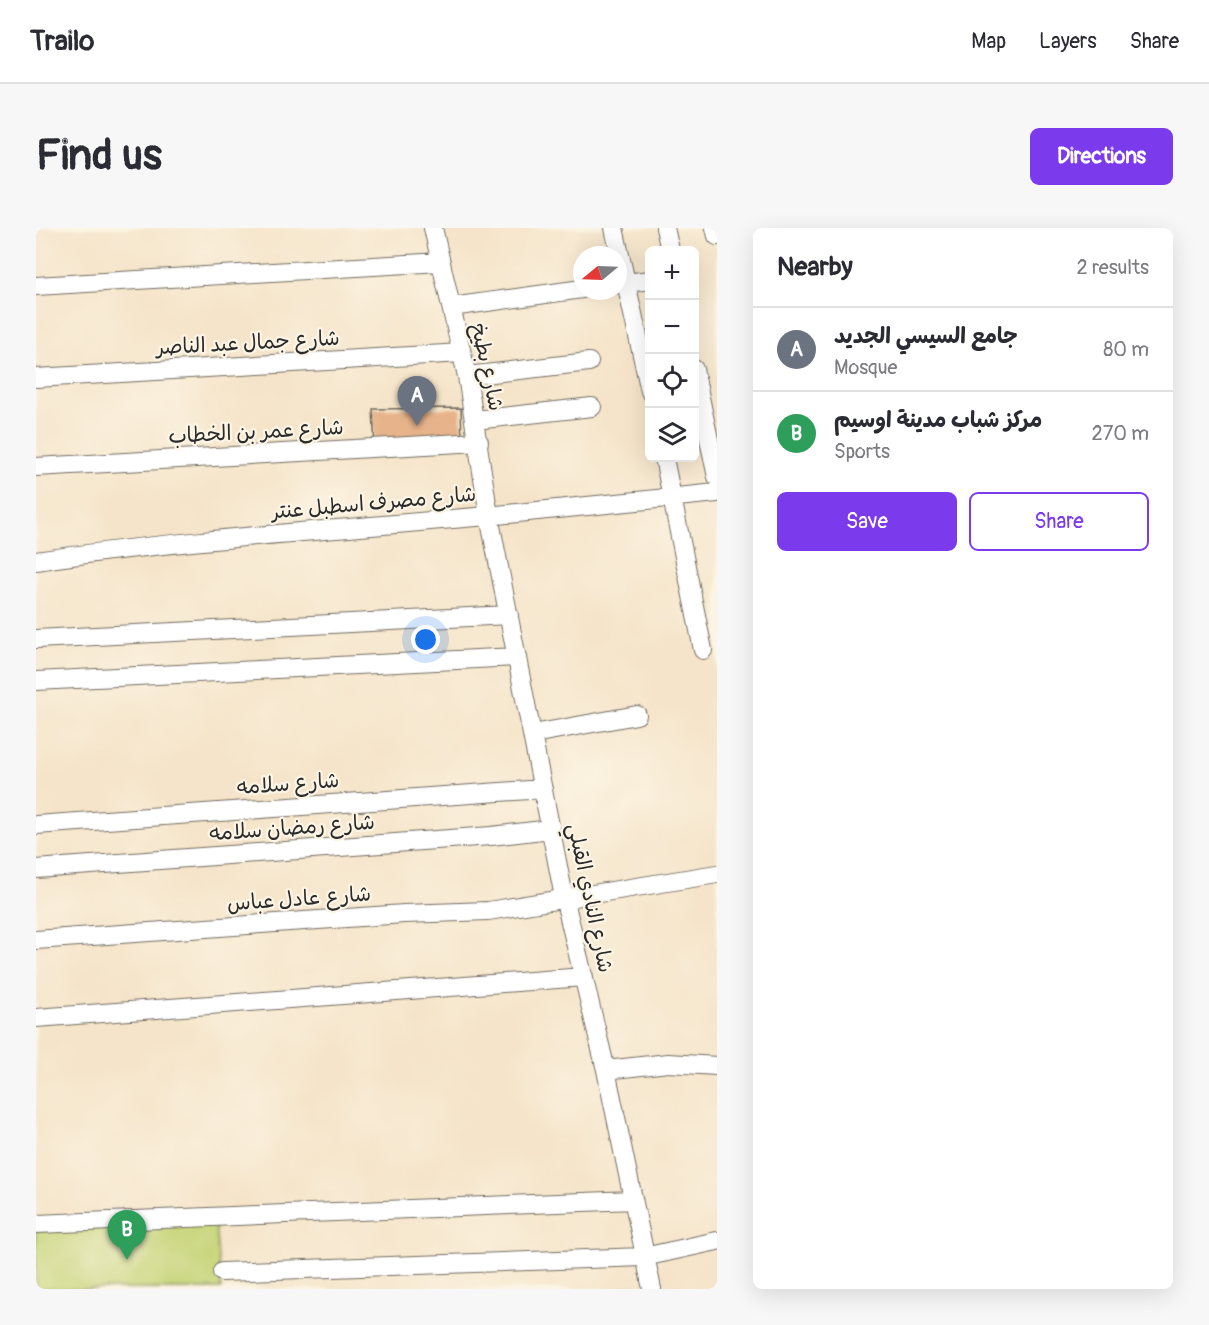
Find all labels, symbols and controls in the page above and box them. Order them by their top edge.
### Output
text: Trailo [30,24,94,59]
text: Map [971,28,1006,55]
text: Layers [1039,28,1097,55]
text: Share [1130,28,1179,55]
button: Directions [1030,128,1173,185]
text: Find us [36,130,162,182]
north arrow [573,246,627,300]
map controls [645,246,699,462]
button: + [645,246,699,300]
text: Nearby [777,251,853,283]
text: 2 results [1077,255,1149,280]
button: − [645,300,699,354]
street label: شارع بطيخ [464,321,509,414]
text: جامع السيسي الجديد [834,322,1018,350]
street label: شارع جمال عبد الناصر [154,325,340,362]
text: A [790,337,803,362]
text: 80 m [1103,337,1149,362]
button: locate [645,354,699,408]
text: Mosque [834,355,897,380]
pin: A [398,376,436,426]
text: مركز شباب مدينة اوسيم [834,406,1042,434]
button: layers [645,408,699,462]
street label: شارع عمر بن الخطاب [168,414,344,451]
text: B [791,421,802,446]
text: 270 m [1091,421,1149,446]
text: Sports [834,439,890,464]
street label: شارع مصرف اسطبل عنتر [269,481,477,527]
button: Save [777,492,957,551]
button: Share [969,492,1149,551]
your location [411,625,440,654]
street label: شارع سلامه [236,767,340,802]
street label: شارع رمضان سلامه [208,809,376,848]
street label: شارع النادي القبلي [556,821,619,976]
street label: شارع عادل عباس [226,881,372,918]
pin: B [108,1210,146,1260]

